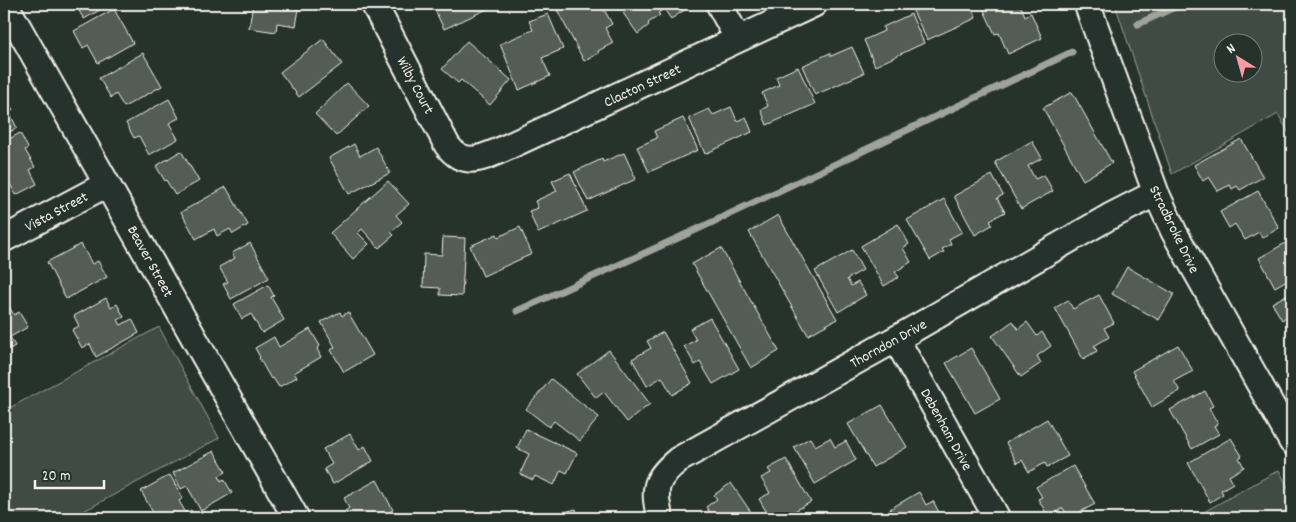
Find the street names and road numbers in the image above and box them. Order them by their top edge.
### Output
street label: Wilby Court [390,53,439,119]
street label: Clacton Street [601,59,686,114]
street label: Stradbroke Drive [1142,182,1204,278]
street label: Vista Street [21,187,93,239]
street label: Beaver Street [120,222,178,302]
street label: Thorndon Drive [846,314,932,375]
street label: Debenham Drive [914,385,977,475]

